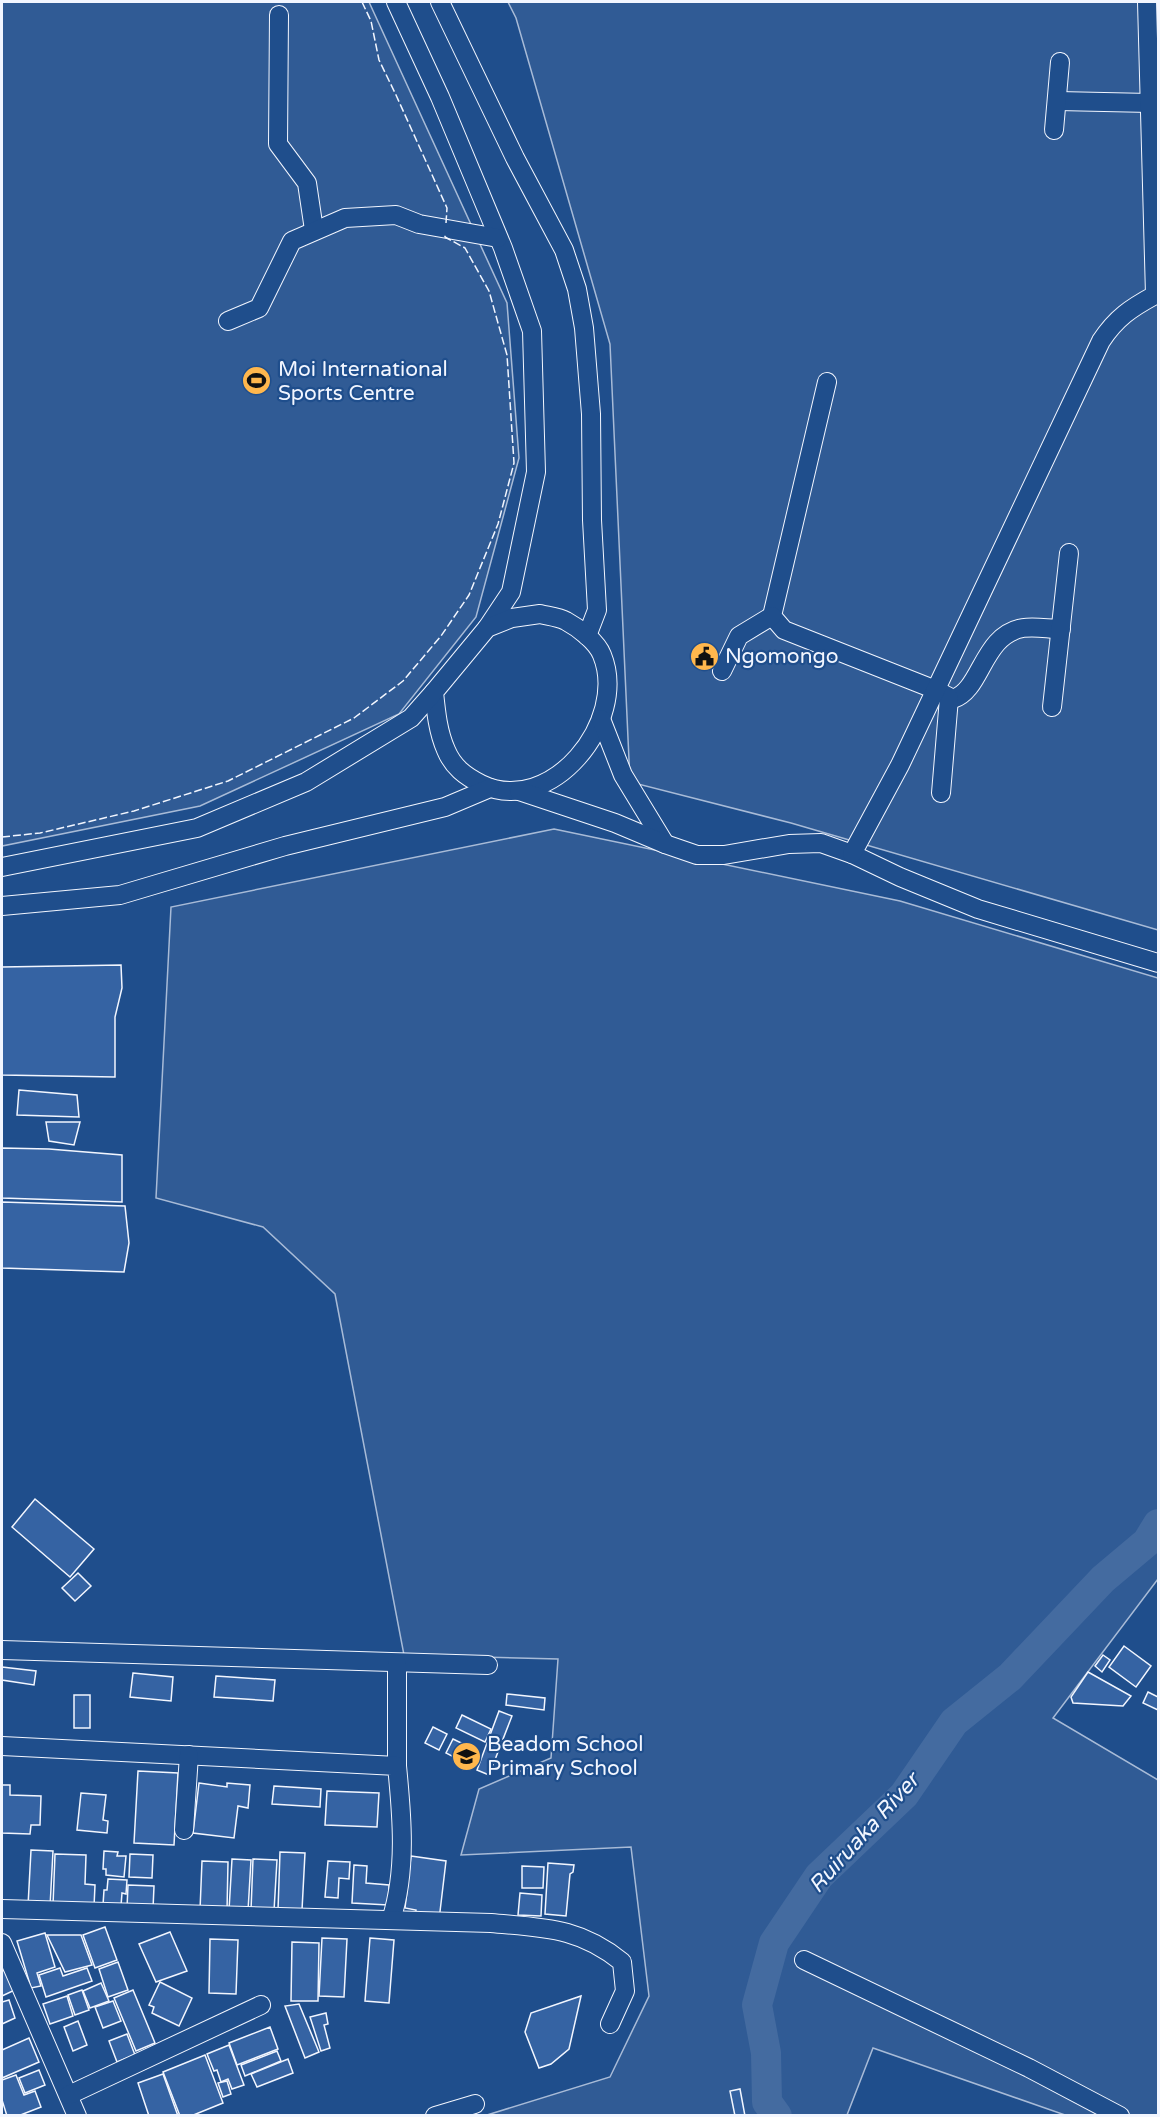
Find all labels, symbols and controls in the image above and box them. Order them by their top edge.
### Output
place label: Moi International Sports Centre [278,357,448,406]
sports icon: Moi International Sports Centre [241,365,273,397]
public building icon: Ngomongo [688,640,720,672]
place label: Ngomongo [725,644,838,669]
place label: Beadom School Primary School [487,1732,644,1781]
school or university icon: Beadom School Primary School [450,1740,482,1772]
water label: Ruiruaka River [803,1766,926,1898]

